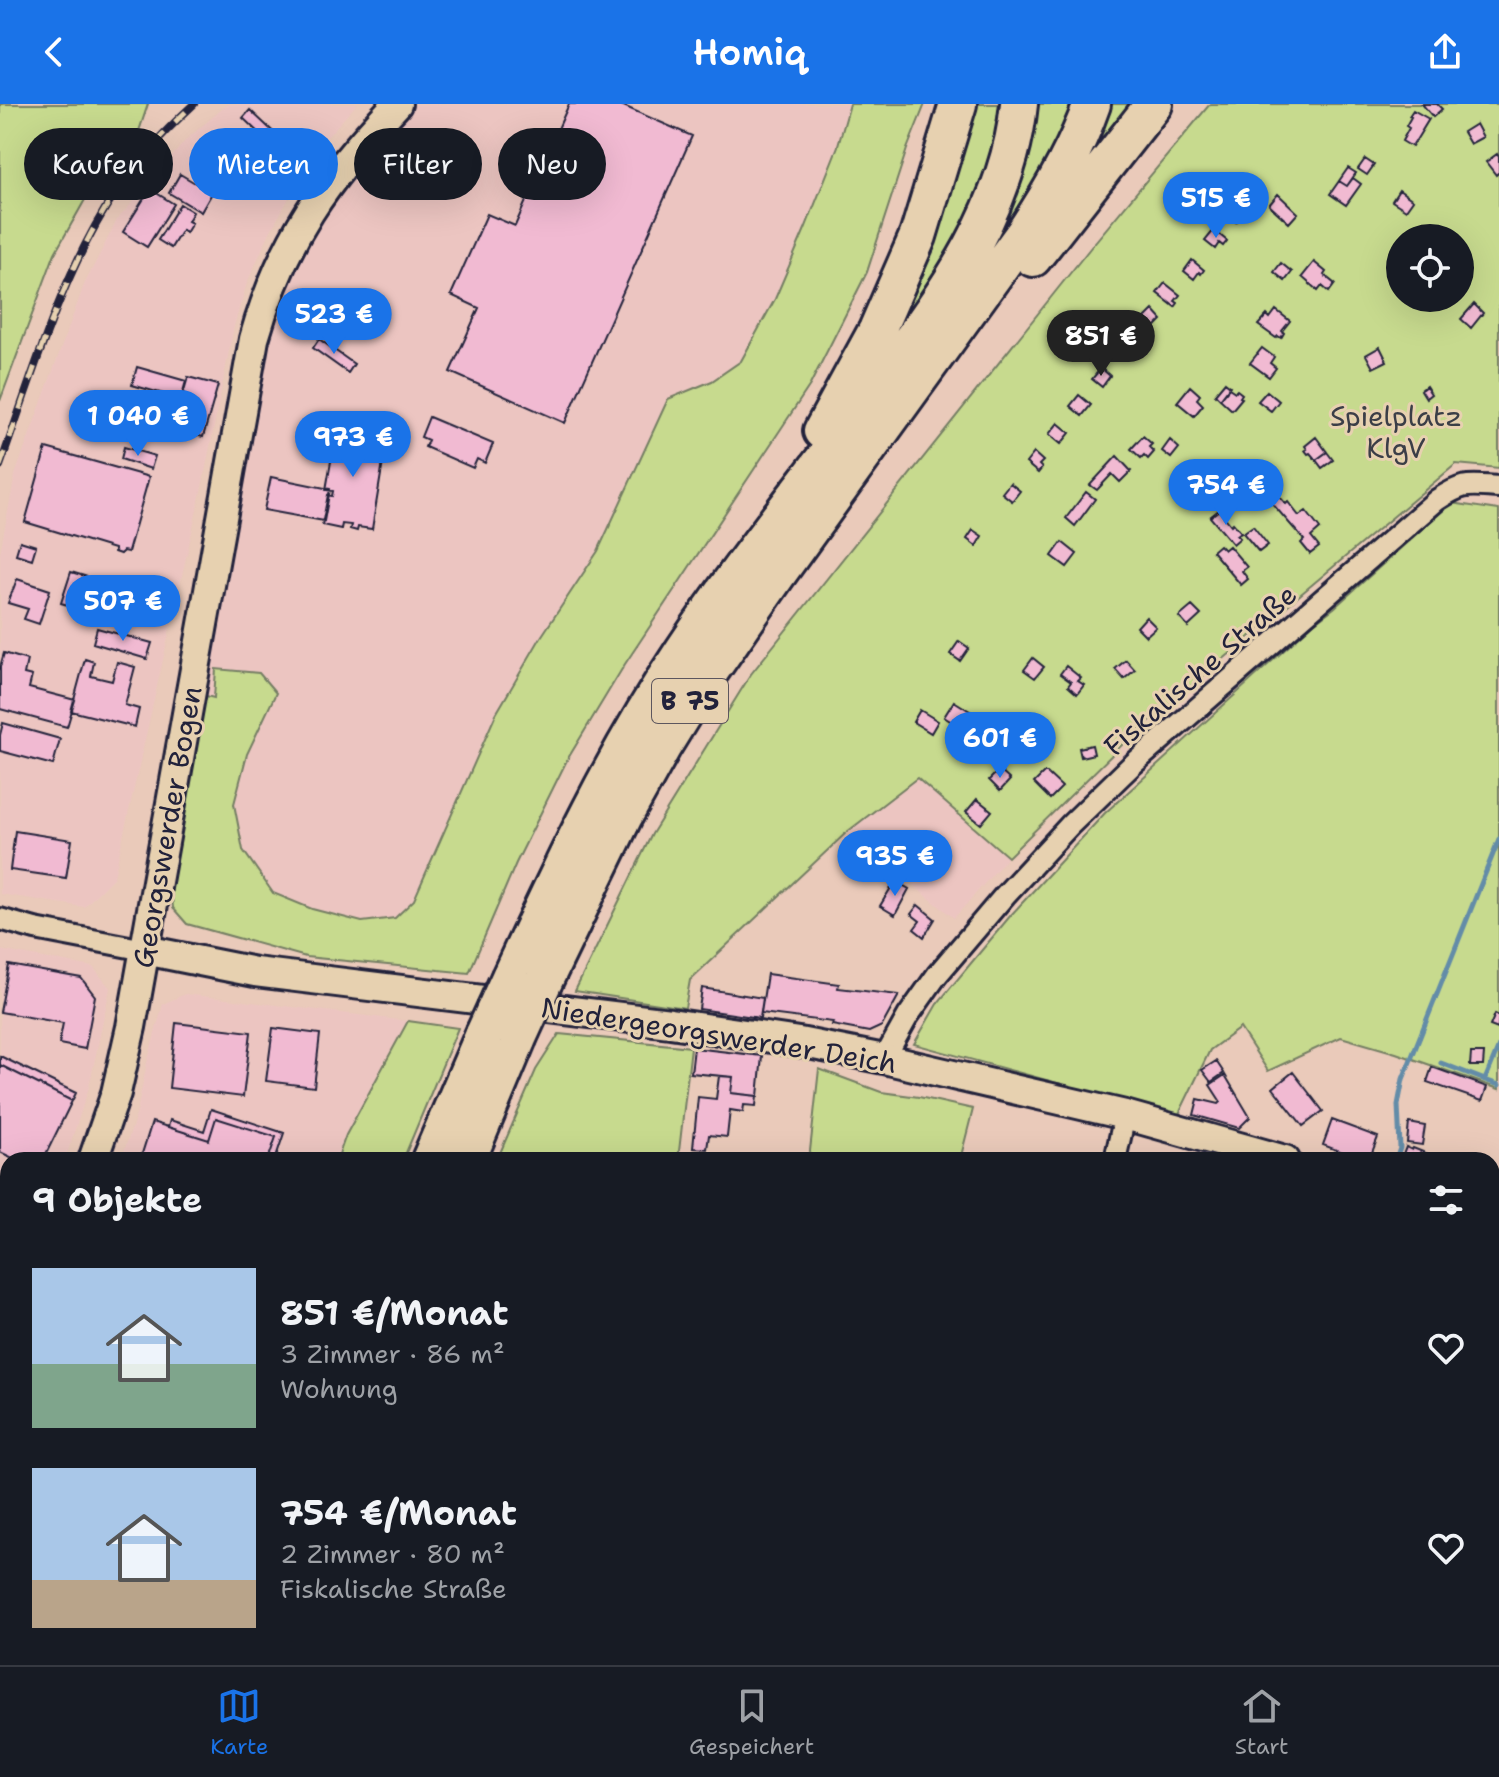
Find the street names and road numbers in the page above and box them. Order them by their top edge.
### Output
street label: Fiskalische Straße [1095,576,1305,764]
road number: B 75 [652,679,728,723]
street label: Georgswerder Bogen [123,683,211,971]
street label: Niedergeorgswerder Deich [538,988,900,1082]

